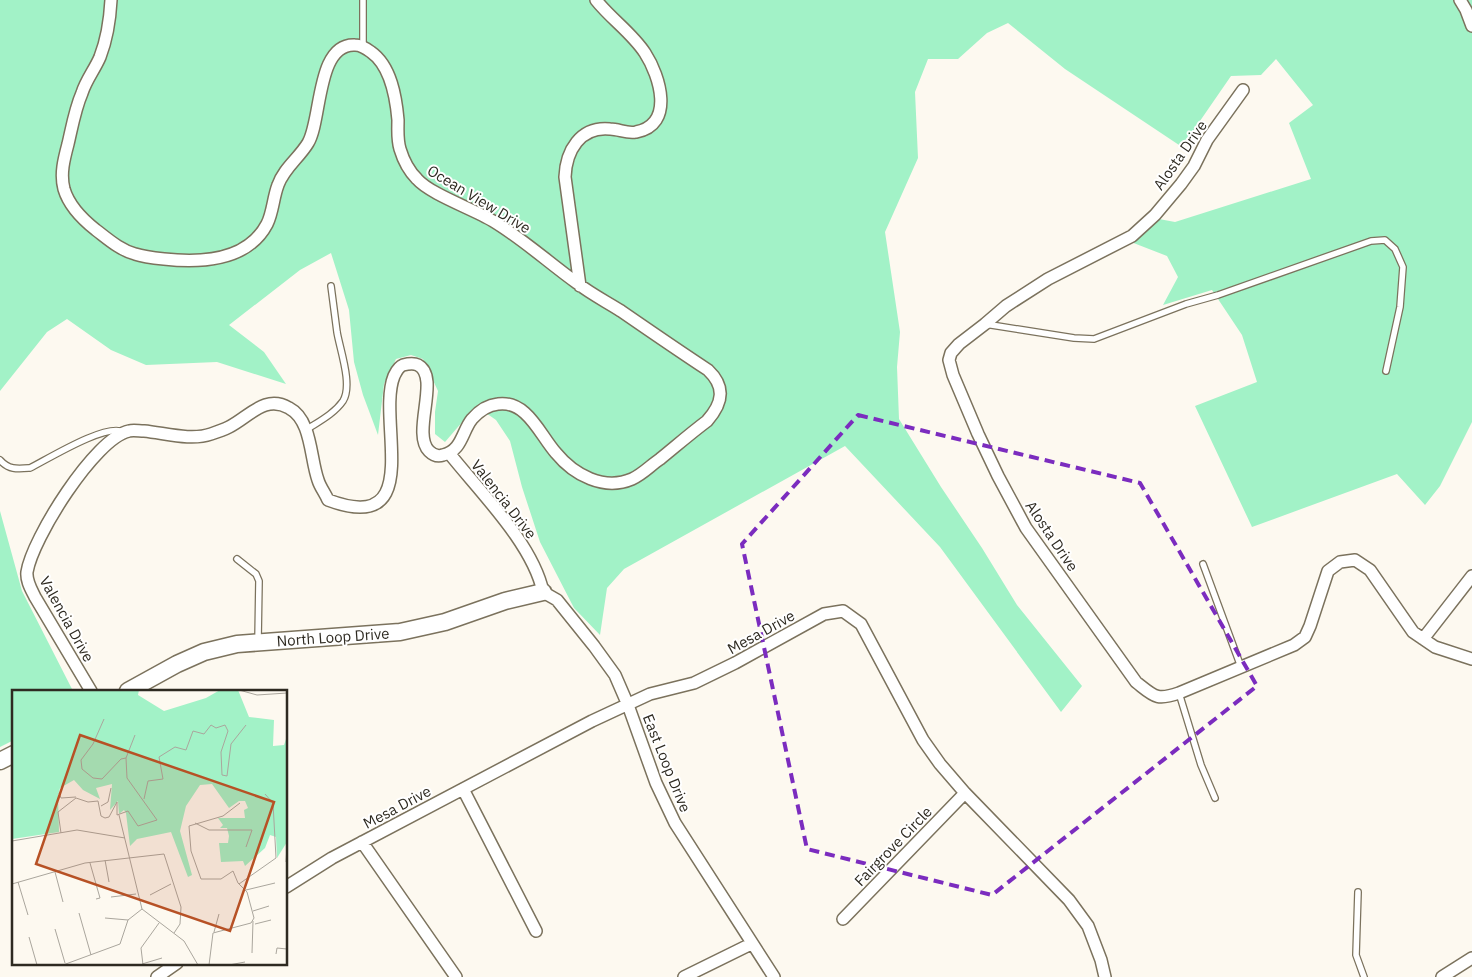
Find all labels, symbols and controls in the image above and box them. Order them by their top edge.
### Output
street label: Alosta Drive [1149,116,1211,194]
street label: Ocean View Drive [424,161,534,237]
street label: Valencia Drive [467,456,541,542]
street label: Alosta Drive [1021,497,1083,575]
street label: Valencia Drive [36,573,98,665]
street label: Mesa Drive [724,606,798,658]
street label: North Loop Drive [276,624,390,650]
inset map [12,690,288,964]
street label: East Loop Drive [639,711,695,815]
street label: Mesa Drive [360,781,434,833]
street label: Fairgrove Circle [850,802,936,890]

